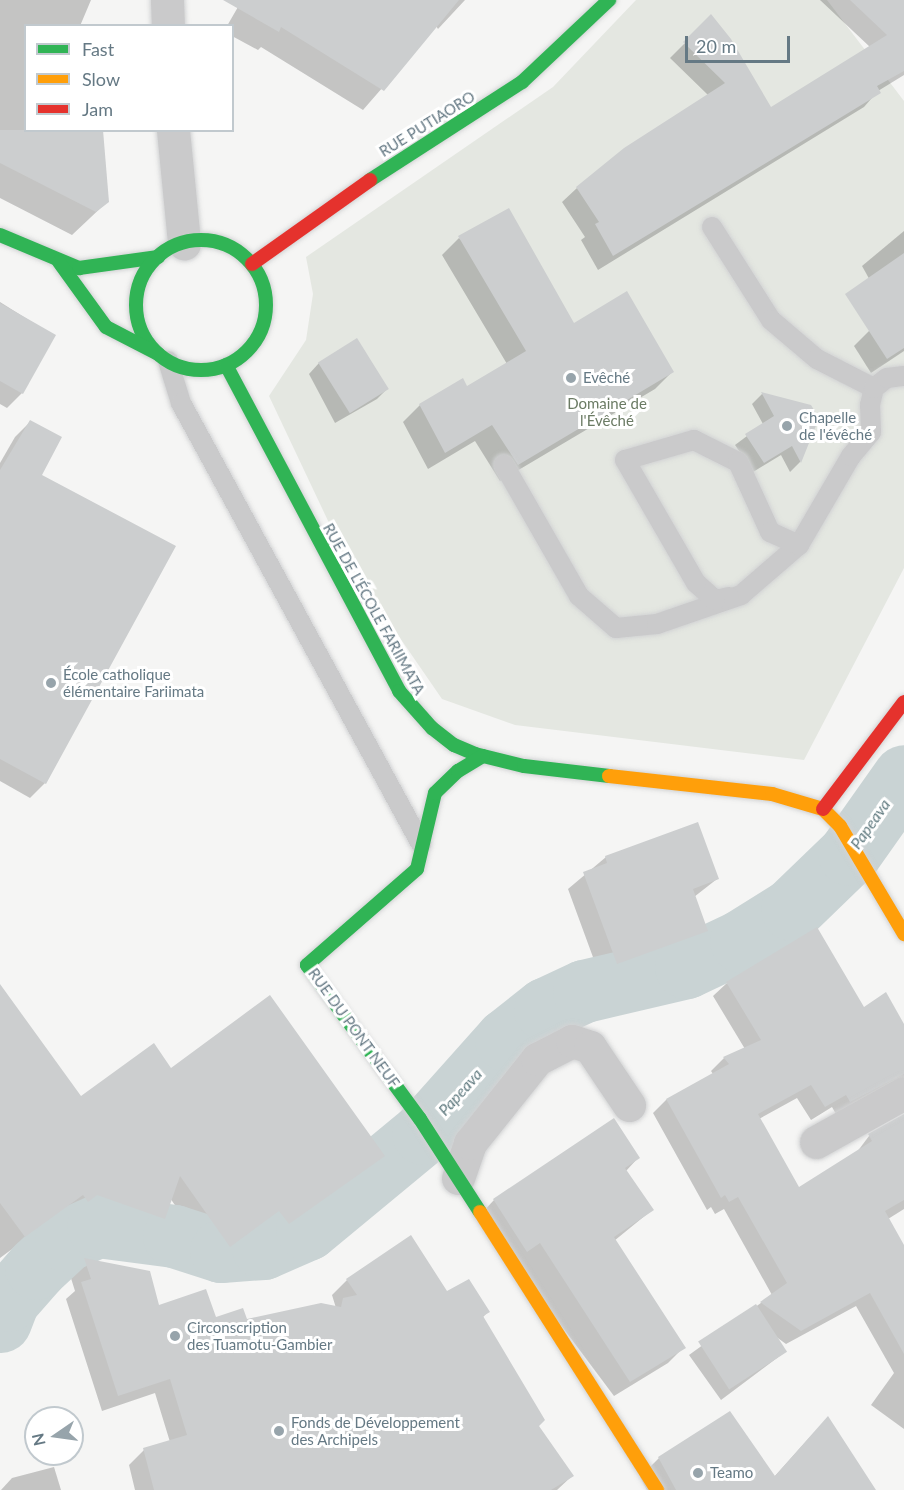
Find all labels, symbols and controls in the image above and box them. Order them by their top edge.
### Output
legend [24,24,234,132]
scale bar [688,24,793,62]
text: 20 m [696,35,736,57]
text: Fast [82,38,114,60]
text: Slow [82,68,120,90]
street label: RUE PUTIAORO [376,87,478,161]
text: Jam [82,98,113,120]
place label: Evêché [583,369,630,387]
marker: Evêché [564,371,578,385]
park label: Domaine de l'Évêché [567,394,647,429]
place label: Chapelle de l'évêché [799,408,872,443]
marker: Chapelle de l'évêché [780,419,794,433]
street label: RUE DE L'ÉCOLE FARIIMATA [319,520,429,698]
place label: École catholique élémentaire Fariimata [63,665,204,700]
marker: École catholique élémentaire Fariimata [44,676,58,690]
water label: Papeava [846,795,894,853]
street label: RUE DU PONT NEUF [304,964,404,1092]
water label: Papeava [434,1065,486,1119]
place label: Circonscription des Tuamotu-Gambier [187,1318,333,1353]
marker: Circonscription des Tuamotu-Gambier [168,1329,182,1343]
north arrow [24,1406,84,1466]
place label: Fonds de Développement des Archipels [291,1413,460,1448]
marker: Fonds de Développement des Archipels [272,1424,286,1438]
text: N [27,1432,49,1448]
place label: Teamo [710,1464,753,1482]
marker: Teamo [691,1466,705,1480]

